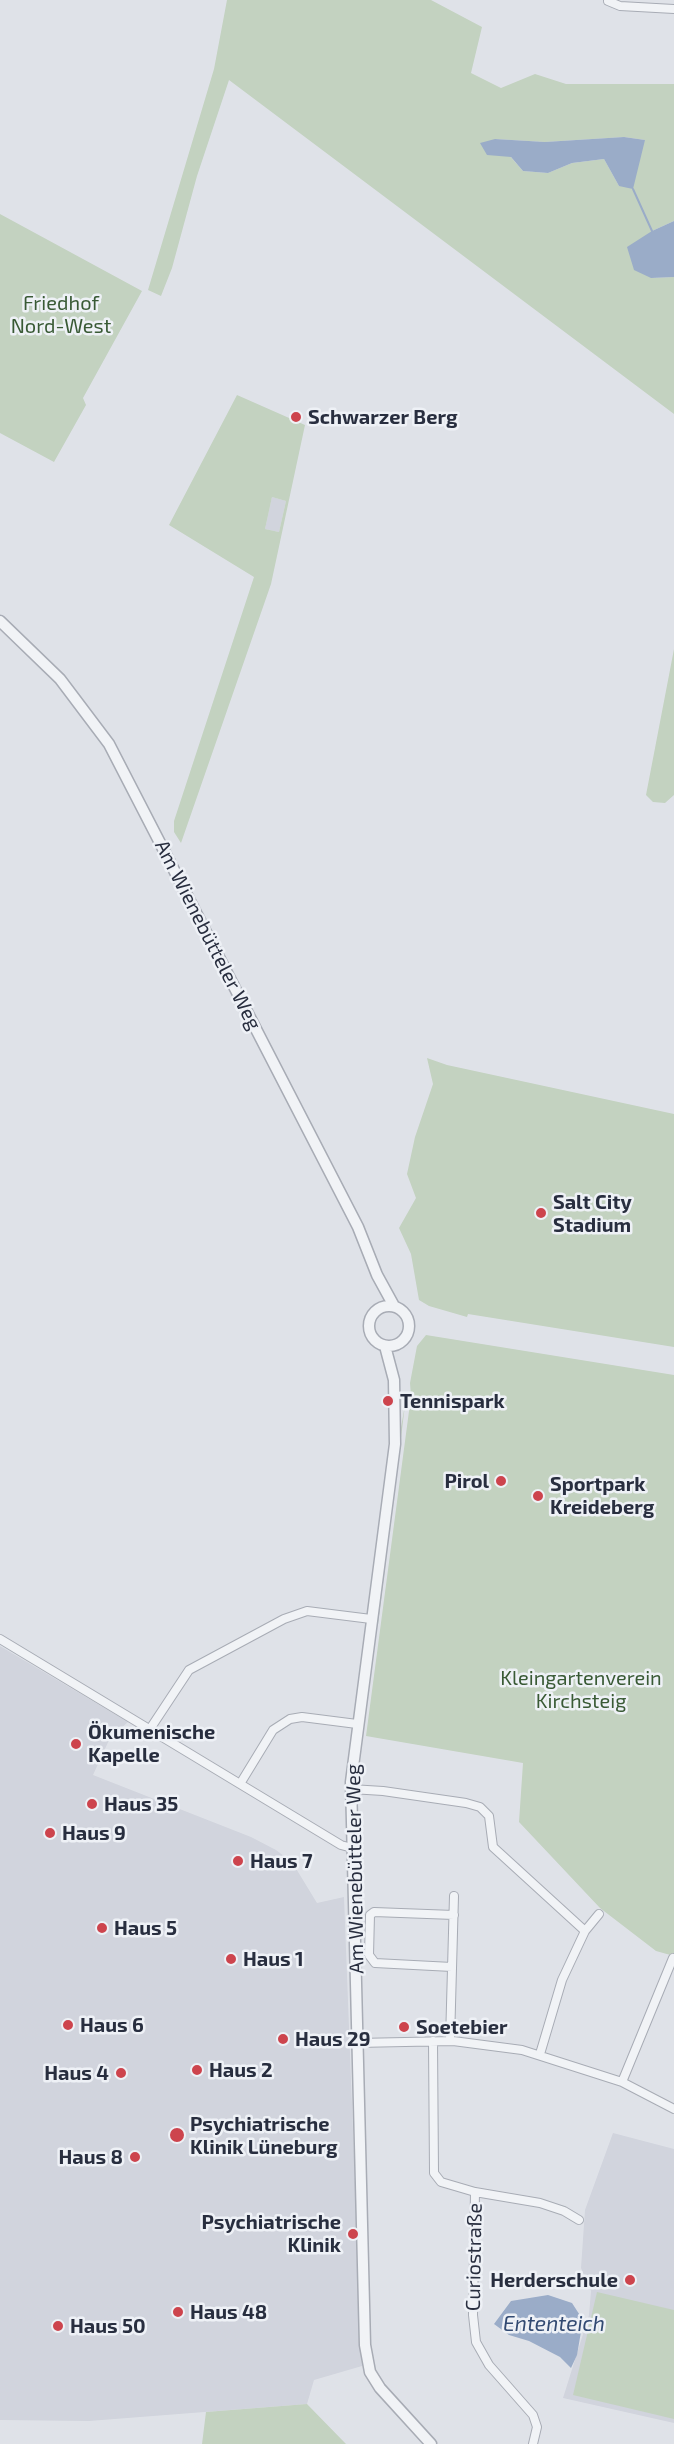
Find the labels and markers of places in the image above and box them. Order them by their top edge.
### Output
place label: Schwarzer Berg [308,405,458,429]
marker: Schwarzer Berg [289,410,303,424]
place label: Salt City Stadium [553,1190,632,1237]
marker: Salt City Stadium [534,1206,548,1220]
place label: Tennispark [400,1389,505,1413]
marker: Tennispark [381,1394,395,1408]
place label: Pirol [444,1469,489,1493]
place label: Sportpark Kreideberg [550,1472,654,1519]
marker: Pirol [494,1474,508,1488]
marker: Sportpark Kreideberg [531,1489,545,1503]
place label: Ökumenische Kapelle [88,1720,215,1767]
marker: Ökumenische Kapelle [69,1737,83,1751]
place label: Haus 35 [104,1792,178,1816]
marker: Haus 35 [85,1797,99,1811]
place label: Haus 9 [62,1821,126,1845]
marker: Haus 9 [43,1826,57,1840]
place label: Haus 7 [250,1849,313,1873]
marker: Haus 7 [231,1854,245,1868]
place label: Haus 5 [114,1916,177,1940]
marker: Haus 5 [95,1921,109,1935]
place label: Haus 1 [243,1947,304,1971]
marker: Haus 1 [224,1952,238,1966]
place label: Haus 6 [80,2013,144,2037]
place label: Soetebier [416,2015,507,2039]
marker: Haus 6 [61,2018,75,2032]
marker: Soetebier [397,2020,411,2034]
place label: Haus 29 [295,2027,370,2051]
marker: Haus 29 [276,2032,290,2046]
place label: Haus 2 [209,2058,273,2082]
place label: Haus 4 [44,2061,109,2085]
marker: Haus 2 [190,2063,204,2077]
marker: Haus 4 [114,2066,128,2080]
place label: Psychiatrische Klinik Lüneburg [190,2112,338,2159]
marker: Psychiatrische Klinik Lüneburg [168,2126,186,2144]
place label: Haus 8 [59,2145,123,2169]
marker: Haus 8 [128,2150,142,2164]
place label: Psychiatrische Klinik [201,2210,341,2257]
marker: Psychiatrische Klinik [346,2227,360,2241]
place label: Herderschule [490,2268,618,2292]
marker: Herderschule [623,2273,637,2287]
place label: Haus 48 [190,2300,267,2324]
marker: Haus 48 [171,2305,185,2319]
place label: Haus 50 [70,2314,146,2338]
marker: Haus 50 [51,2319,65,2333]

